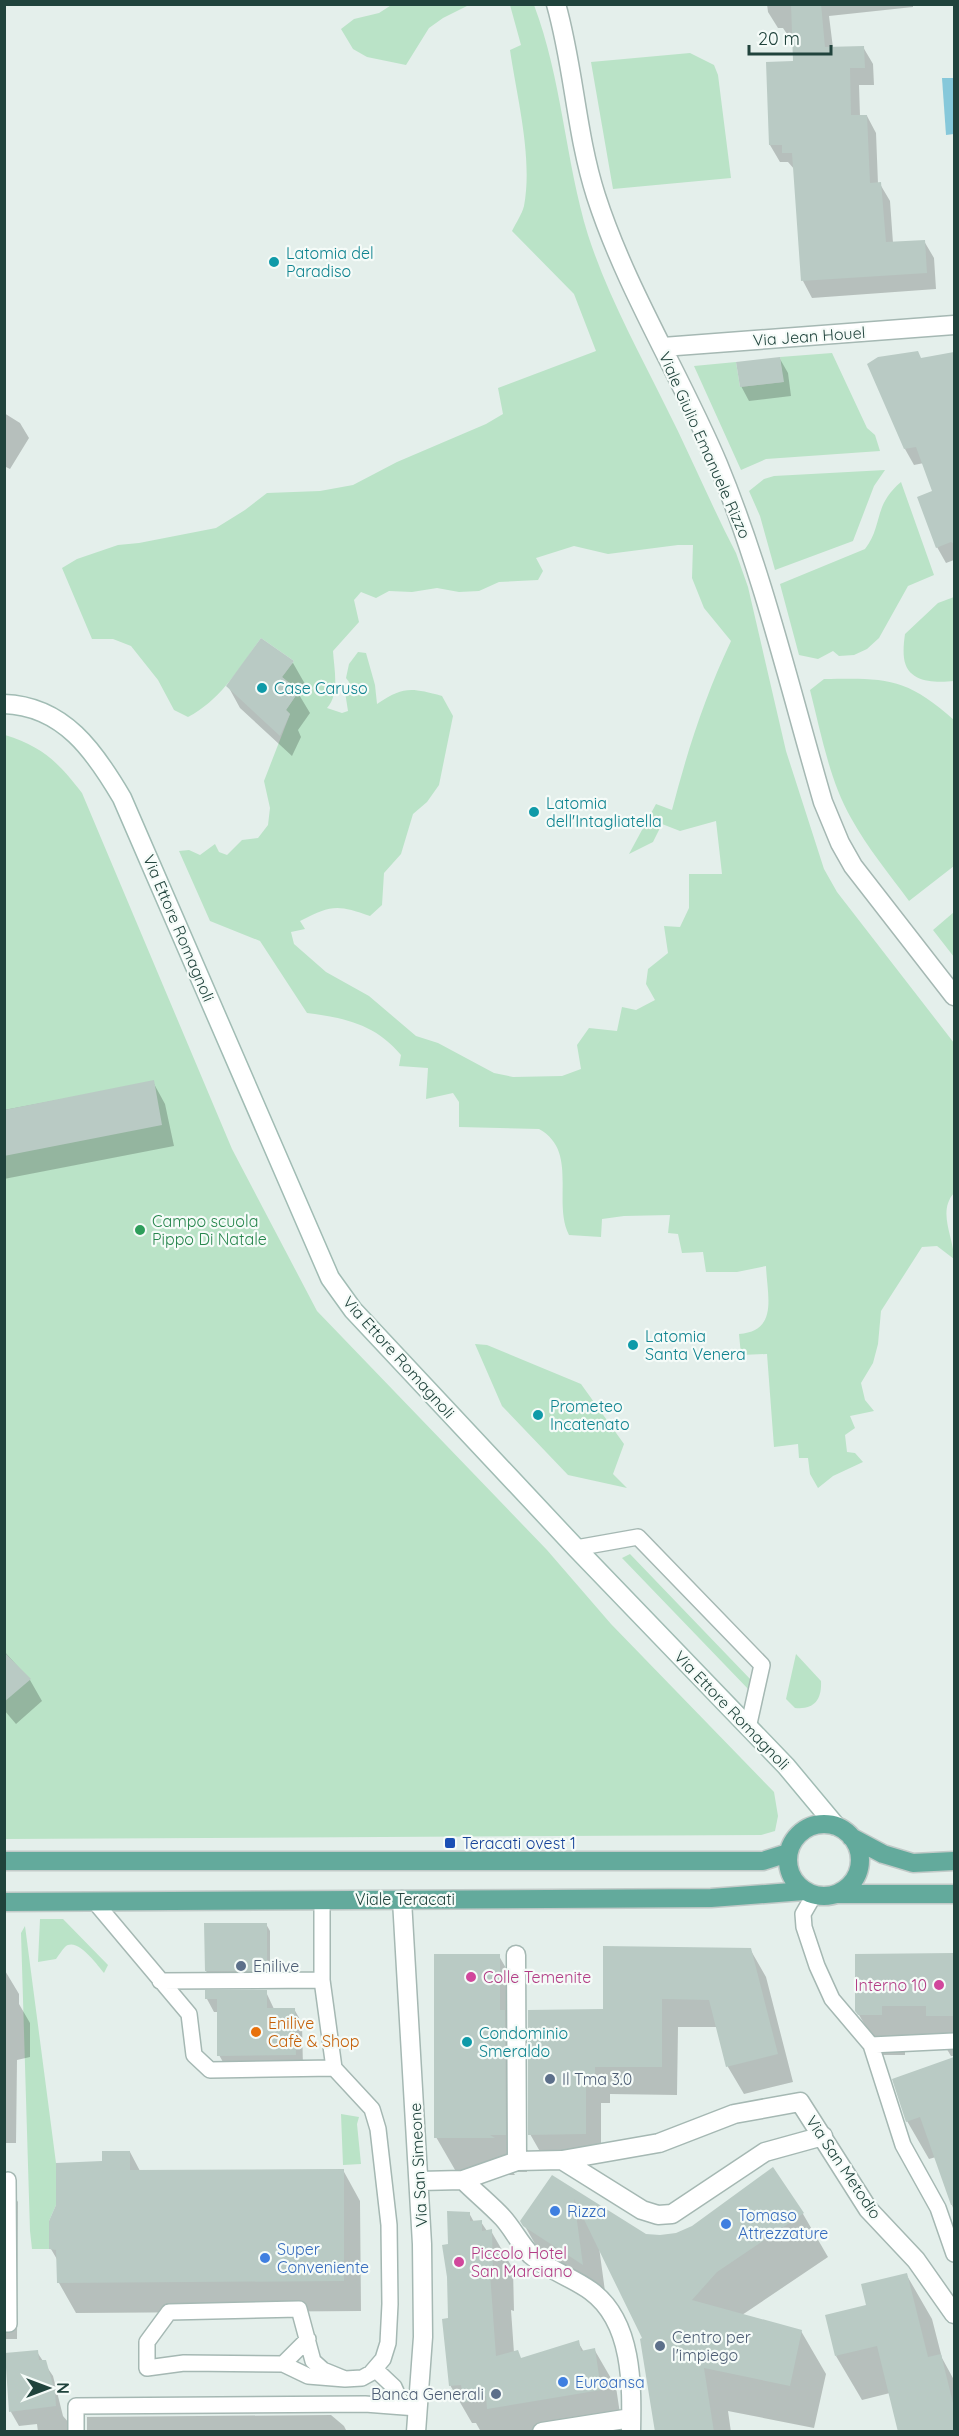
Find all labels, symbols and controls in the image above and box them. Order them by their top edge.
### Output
scale bar [749,18,832,56]
text: 20 m [758,27,800,50]
place label: Latomia del Paradiso [286,243,374,281]
marker: Latomia del Paradiso [267,255,281,269]
street label: Via Jean Houel [752,322,866,350]
street label: Viale Giulio Emanuele Rizzo [655,349,755,541]
place label: Case Caruso [274,678,368,698]
marker: Case Caruso [255,681,269,695]
place label: Latomia dell'Intagliatella [546,793,662,831]
marker: Latomia dell'Intagliatella [527,805,541,819]
street label: Via Ettore Romagnoli [139,852,219,1004]
place label: Campo scuola Pippo Di Natale [152,1211,267,1249]
marker: Campo scuola Pippo Di Natale [133,1223,147,1237]
street label: Via Ettore Romagnoli [339,1292,459,1422]
place label: Latomia Santa Venera [645,1326,746,1364]
marker: Latomia Santa Venera [626,1338,640,1352]
place label: Prometeo Incatenato [550,1396,630,1434]
marker: Prometeo Incatenato [531,1408,545,1422]
street label: Via Ettore Romagnoli [670,1646,794,1774]
place label: Teracati ovest 1 [462,1833,576,1853]
marker: Teracati ovest 1 [443,1836,457,1850]
street label: Viale Teracati [355,1889,455,1909]
place label: Enilive [253,1956,299,1976]
marker: Enilive [234,1959,248,1973]
place label: Colle Temenite [483,1967,591,1987]
marker: Colle Temenite [464,1970,478,1984]
place label: Interno 10 [854,1975,927,1995]
marker: Interno 10 [932,1978,946,1992]
place label: Enilive Cafè & Shop [268,2013,359,2051]
place label: Condominio Smeraldo [479,2023,568,2061]
marker: Enilive Cafè & Shop [249,2025,263,2039]
marker: Condominio Smeraldo [460,2035,474,2049]
place label: Il Tma 3.0 [562,2069,632,2089]
marker: Il Tma 3.0 [543,2072,557,2086]
street label: Via San Simeone [405,2102,431,2228]
street label: Via San Metodio [802,2111,886,2223]
place label: Rizza [567,2201,606,2221]
marker: Rizza [548,2204,562,2218]
place label: Tomaso Attrezzature [738,2205,828,2243]
marker: Tomaso Attrezzature [719,2217,733,2231]
place label: Super Conveniente [277,2239,369,2277]
place label: Piccolo Hotel San Marciano [471,2243,572,2281]
marker: Super Conveniente [258,2251,272,2265]
marker: Piccolo Hotel San Marciano [452,2255,466,2269]
place label: Centro per l'impiego [672,2327,751,2365]
marker: Centro per l'impiego [653,2339,667,2353]
north arrow [18,2358,78,2418]
place label: Euroansa [575,2372,645,2392]
marker: Euroansa [556,2375,570,2389]
text: N [53,2382,73,2394]
place label: Banca Generali [371,2384,484,2404]
marker: Banca Generali [489,2387,503,2401]

